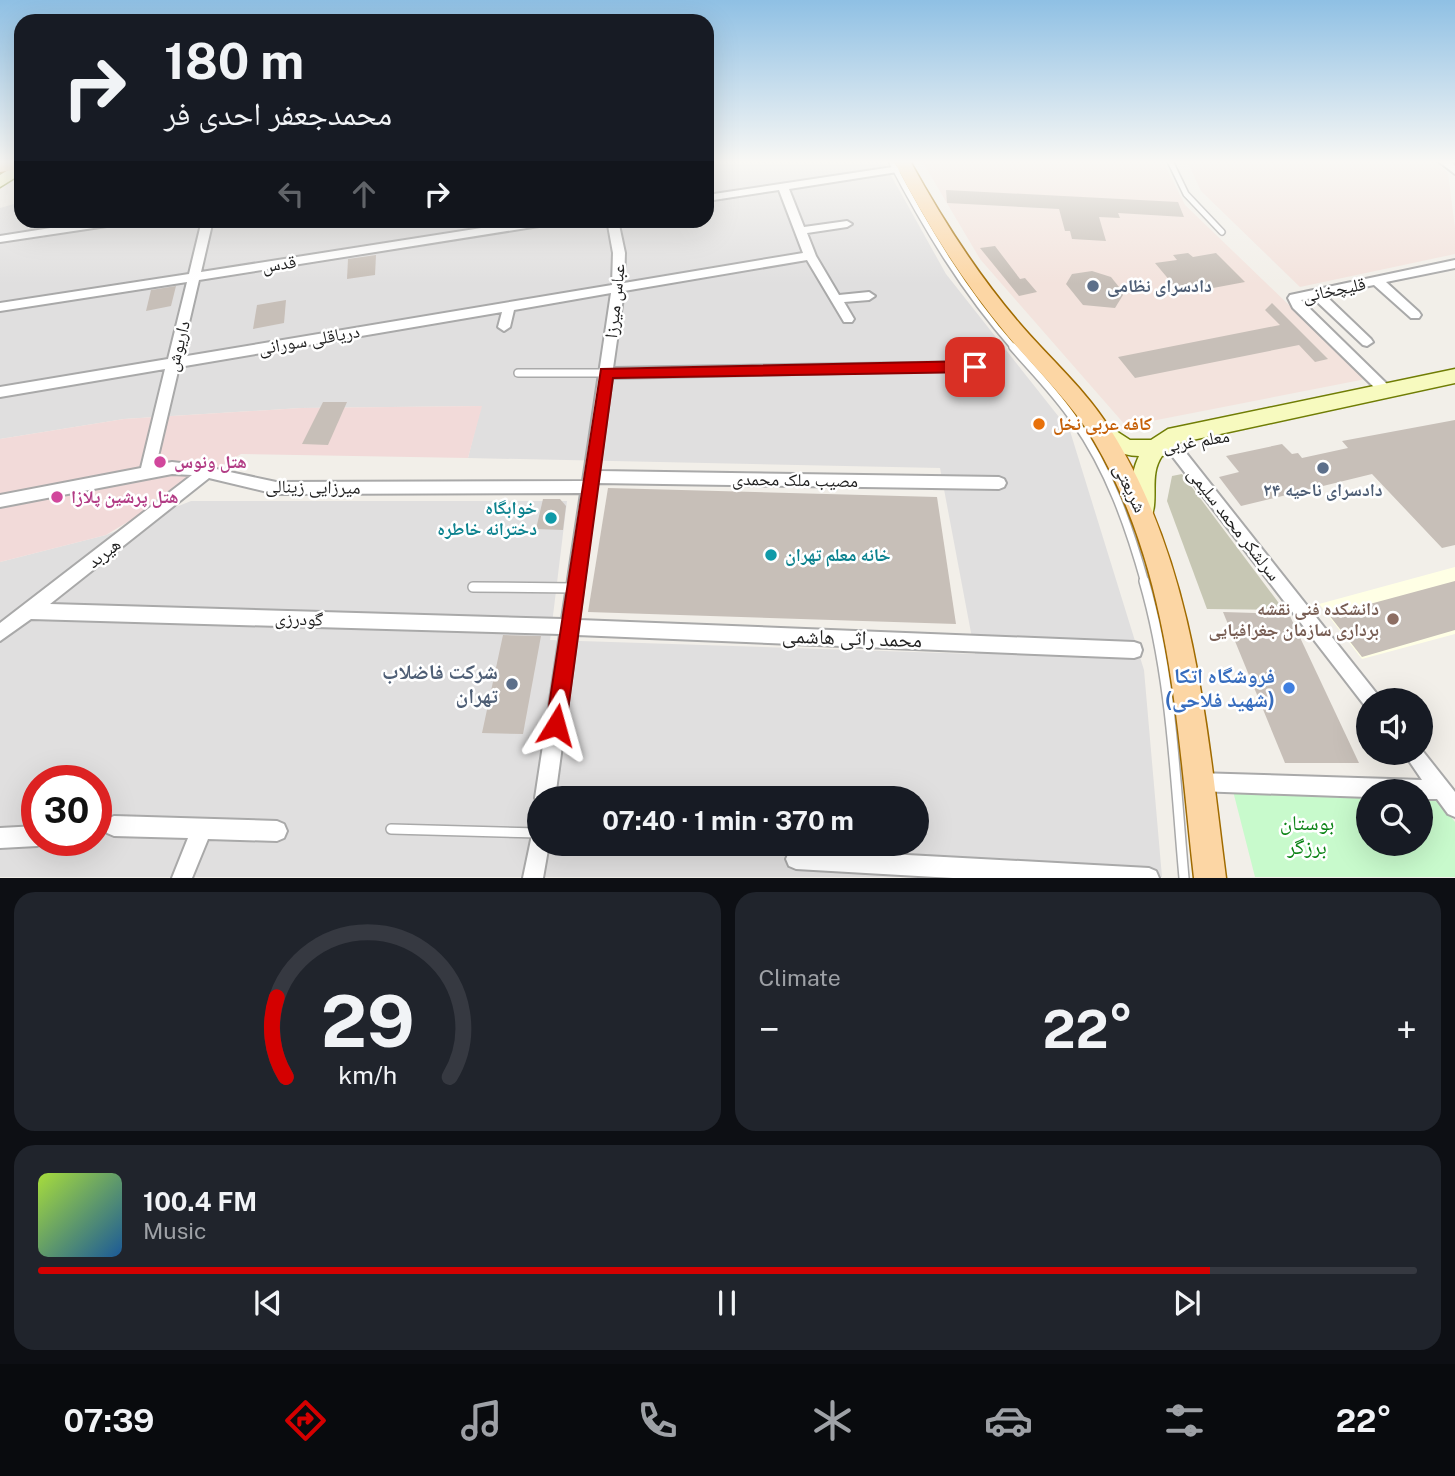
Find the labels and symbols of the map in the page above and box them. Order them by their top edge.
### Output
street label: قدس [260,250,298,278]
street label: عباس میرزا [600,263,630,339]
street label: قلیچخانی [1300,273,1368,307]
place label: دادسرای نظامی [1107,275,1212,297]
marker: دادسرای نظامی [1085,278,1101,294]
street label: داریوش [161,318,195,374]
street label: دریاقلی سورانی [257,320,361,360]
pin [945,337,1005,397]
place label: کافه عربی نخل [1053,413,1152,435]
marker: کافه عربی نخل [1031,416,1047,432]
street label: معلم غربی [1161,425,1231,458]
place label: هتل ونوس [174,451,247,473]
marker: هتل ونوس [152,454,168,470]
street label: شریعتی [1109,460,1151,516]
marker: دادسرای ناحیه ۲۴ [1315,460,1331,476]
street label: سرلشکر محمد سلیمی [1183,463,1285,585]
street label: مصیب ملک محمدی [732,468,858,492]
street label: میرزایی زینالی [265,475,361,499]
place label: دادسرای ناحیه ۲۴ [1263,479,1383,501]
place label: هتل پرشین پلازا [71,486,179,508]
marker: هتل پرشین پلازا [49,489,65,505]
place label: خوابگاه دخترانه خاطره [437,497,537,539]
marker: خوابگاه دخترانه خاطره [543,510,559,526]
street label: هیربد [83,533,125,573]
place label: خانه معلم تهران [785,544,891,567]
marker: خانه معلم تهران [763,547,779,563]
place label: دانشکده فنی نقشه برداری سازمان جغرافیایی [1209,598,1379,641]
street label: گودرزی [274,607,324,631]
marker: دانشکده فنی نقشه برداری سازمان جغرافیایی [1385,611,1401,627]
street label: محمد راثی هاشمی [782,623,922,653]
place label: شرکت فاضلاب تهران [382,659,498,708]
place label: فروشگاه اتکا (شهید فلاحی) [1165,663,1275,713]
marker: شرکت فاضلاب تهران [504,676,520,692]
marker: فروشگاه اتکا (شهید فلاحی) [1281,680,1297,696]
position arrow [519,688,593,762]
speed limit sign: 30 [21,765,112,856]
park label: بوستان برزگر [1280,810,1334,859]

